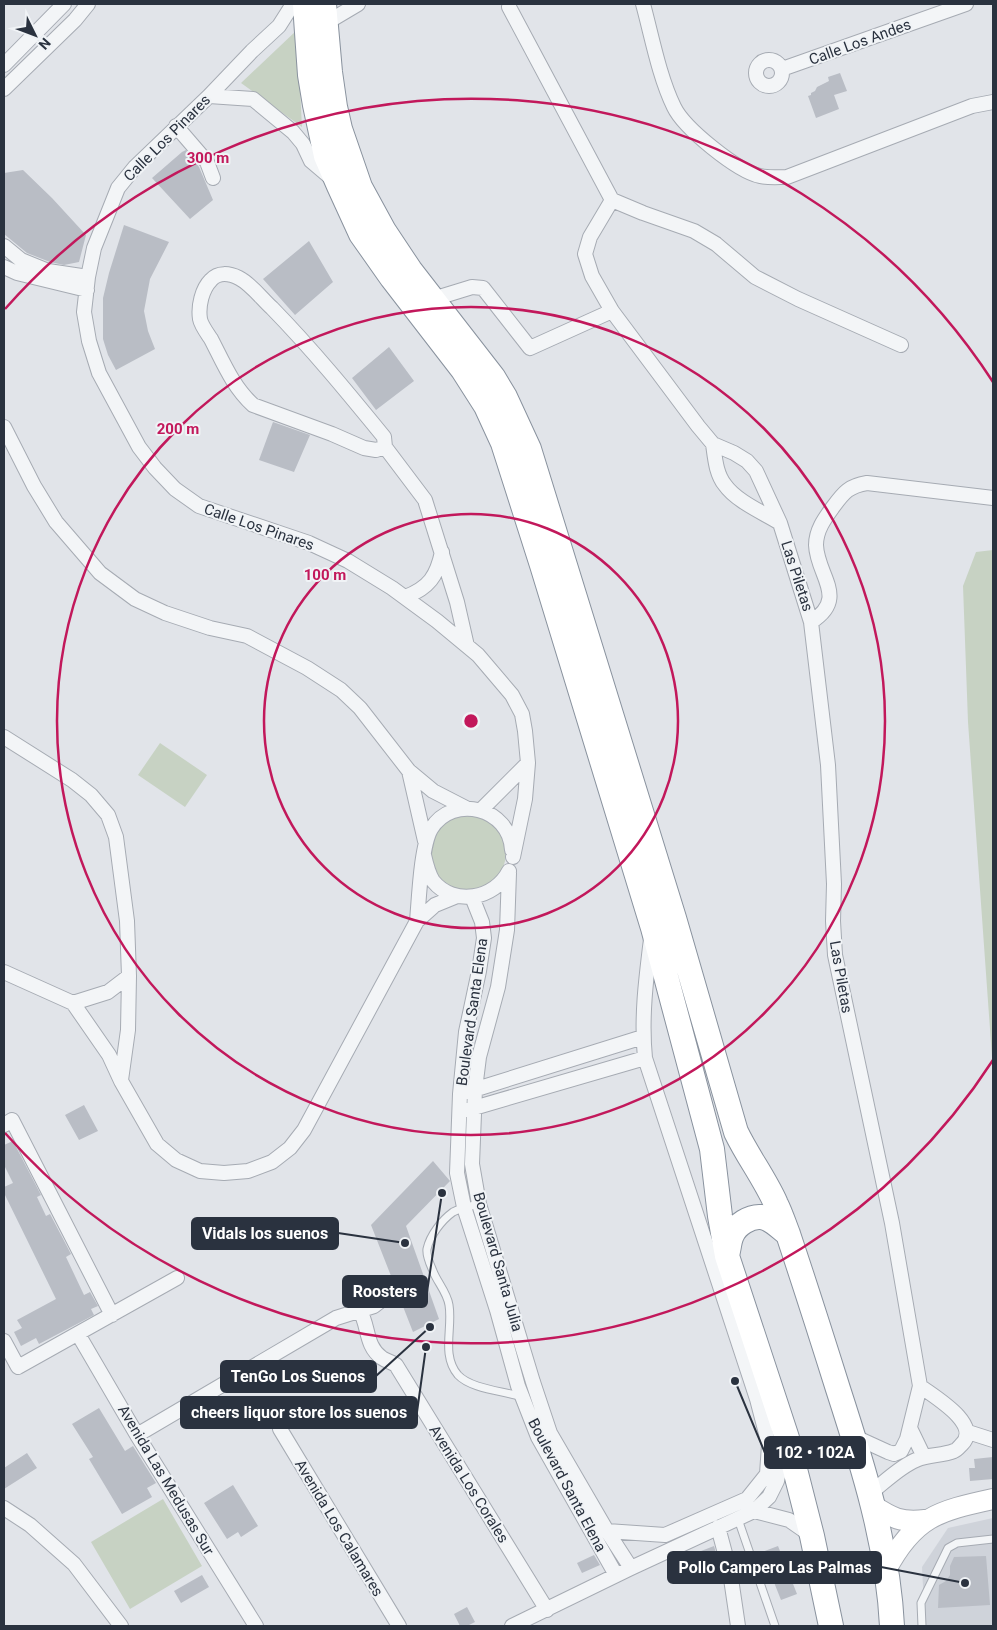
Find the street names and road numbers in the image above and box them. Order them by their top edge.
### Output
street label: Calle Los Andes [807,15,913,69]
street label: Calle Los Pinares [120,91,214,185]
street label: Calle Los Pinares [202,500,316,554]
street label: Las Piletas [777,538,817,614]
street label: Boulevard Santa Elena [453,937,491,1087]
street label: Las Piletas [826,939,856,1015]
street label: Boulevard Santa Julia [469,1190,527,1334]
street label: Avenida Las Medusas Sur [114,1402,218,1558]
street label: Boulevard Santa Elena [524,1415,610,1555]
street label: Avenida Los Corales [425,1422,513,1546]
street label: Avenida Los Calamares [291,1456,387,1600]

